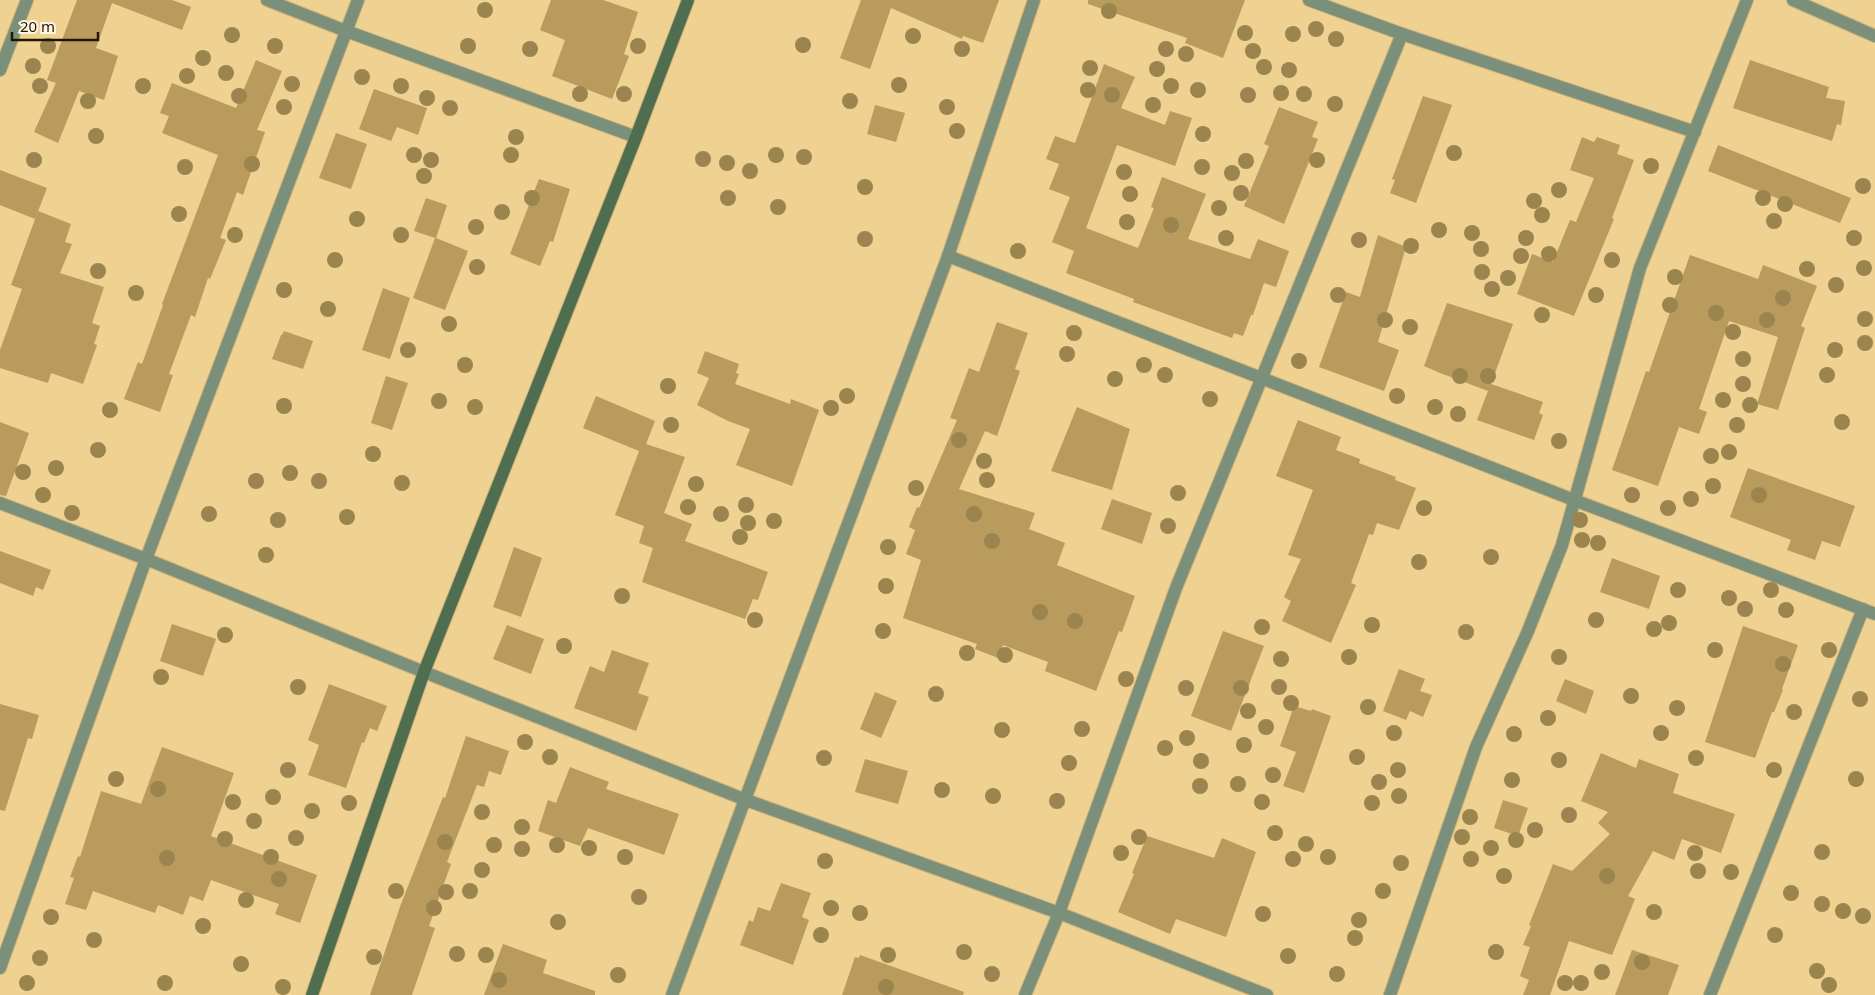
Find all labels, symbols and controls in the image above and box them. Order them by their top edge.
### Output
scale bar [12,10,99,42]
text: 20 m [20,16,55,36]

